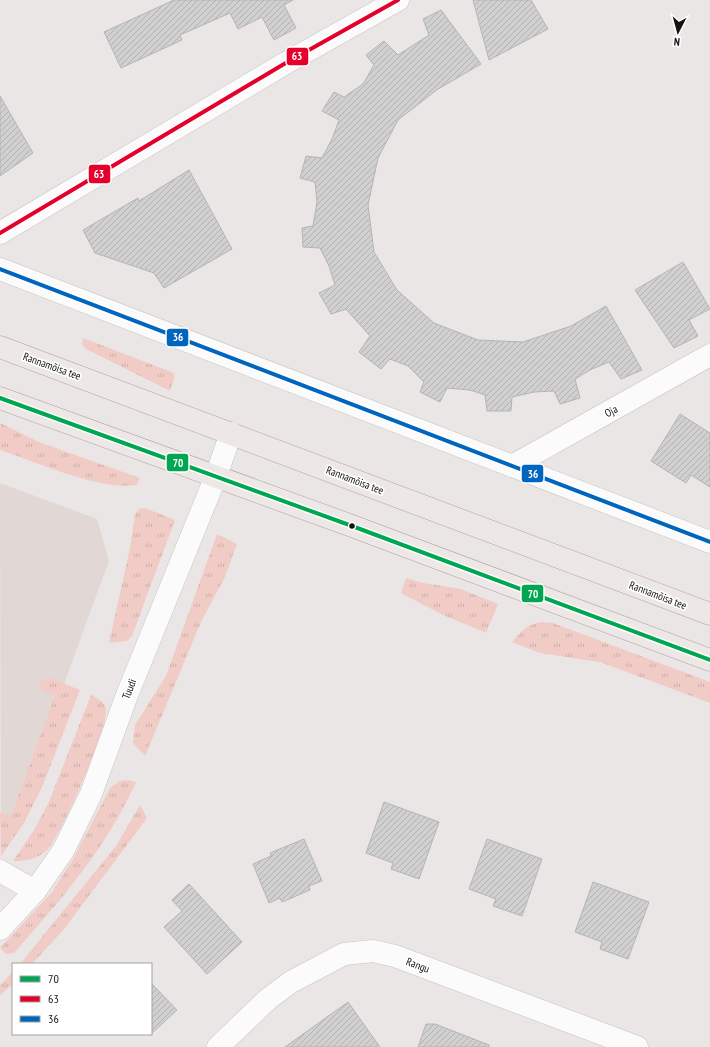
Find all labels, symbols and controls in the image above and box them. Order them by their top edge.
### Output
north arrow [658,12,698,52]
text: N [673,35,681,49]
line badge: 63 [286,47,309,66]
text: 63 [292,49,302,63]
line badge: 63 [88,164,111,184]
text: 63 [94,167,104,181]
line badge: 36 [166,328,189,347]
text: 36 [173,330,183,344]
street label: Rannamõisa tee [21,349,83,383]
street label: Oja [602,402,620,420]
line badge: 70 [166,453,189,472]
text: 70 [173,456,183,470]
street label: Rannamõisa tee [324,463,386,498]
line badge: 36 [521,464,544,483]
text: 36 [528,467,538,481]
unlabelled marker [347,521,357,531]
street label: Rannamõisa tee [627,578,689,613]
line badge: 70 [521,584,544,603]
text: 70 [528,587,538,601]
street label: Tuudi [119,677,139,701]
street label: Rangu [404,954,432,976]
legend [12,963,152,1035]
text: 70 [48,971,59,986]
text: 63 [48,991,59,1006]
text: 36 [48,1011,59,1026]

